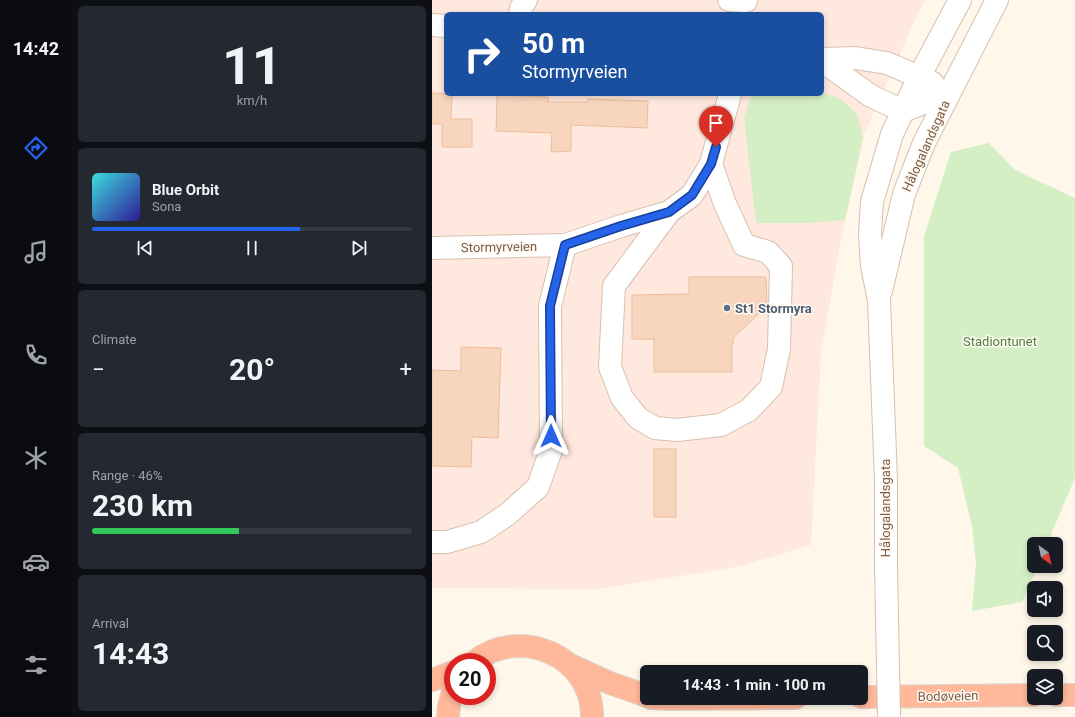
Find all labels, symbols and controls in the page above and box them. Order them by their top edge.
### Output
text: 50 m [522,27,585,60]
icon: right [456,28,508,80]
text: 11 [222,36,282,97]
text: 14:42 [13,38,59,59]
text: Stormyrveien [522,61,627,82]
text: km/h [237,93,267,108]
street label: Hålogalandsgata [899,98,953,194]
pin [699,106,733,147]
icon: arrive [705,112,727,134]
icon: directions [22,134,50,162]
text: Blue Orbit [152,181,219,199]
text: Sona [152,199,181,214]
icon: previous [134,237,156,259]
icon: pause [241,237,263,259]
icon: next [348,237,370,259]
icon: music [22,238,50,266]
street label: Stormyrveien [461,239,537,255]
place label: St1 Stormyra [735,301,812,316]
marker: St1 Stormyra [722,303,732,313]
text: Climate [92,332,136,347]
park label: Stadiontunet [963,334,1037,349]
icon: phone [22,341,50,369]
text: 20° [229,352,275,387]
text: − [92,357,105,382]
text: + [400,357,412,382]
position arrow [530,415,572,457]
icon: climate [22,444,50,472]
street label: Hålogalandsgata [878,459,893,557]
text: Range · 46% [92,468,162,483]
text: 230 km [92,488,193,523]
north arrow [1027,537,1063,573]
map controls [1027,537,1063,705]
icon: car [22,548,50,576]
button: sound [1027,581,1063,617]
text: Arrival [92,616,129,631]
button: search [1027,625,1063,661]
text: 14:43 [92,636,169,671]
icon: filters [22,651,50,679]
speed limit sign: 20 [444,653,496,705]
button: layers [1027,669,1063,705]
text: 14:43 · 1 min · 100 m [683,676,825,694]
street label: Bodøveien [918,688,978,704]

